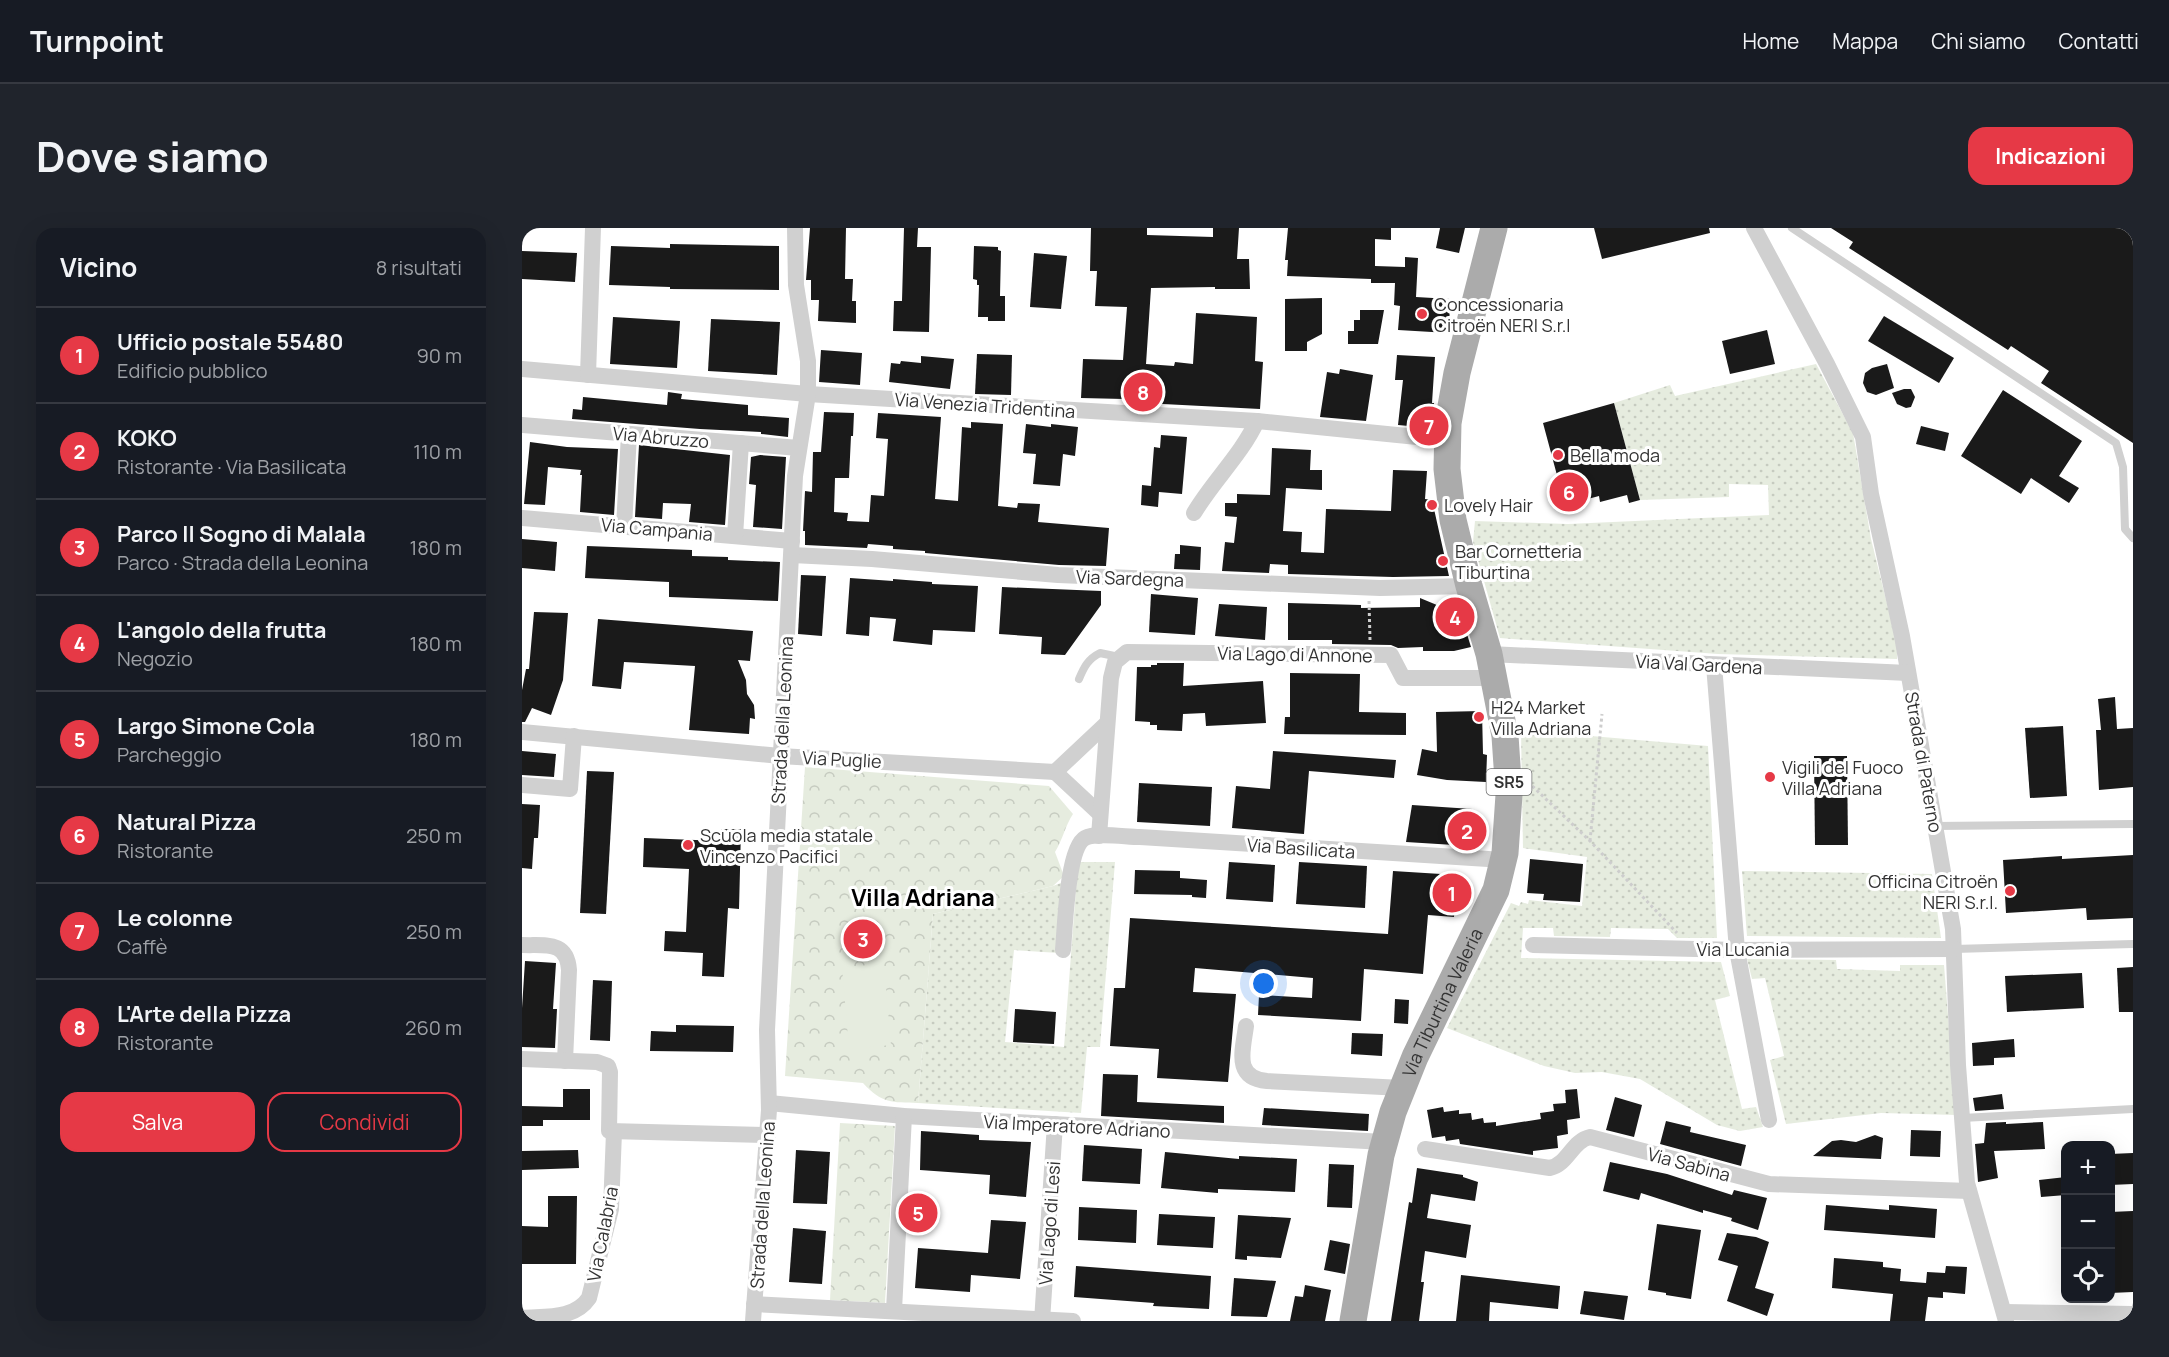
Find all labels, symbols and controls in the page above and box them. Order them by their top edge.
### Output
text: Turnpoint [30,22,164,60]
text: Home [1742,27,1799,55]
text: Mappa [1832,27,1898,55]
text: Chi siamo [1931,27,2026,55]
text: Contatti [2059,27,2139,55]
text: Dove siamo [36,127,269,185]
button: Indicazioni [1968,127,2133,185]
text: Vicino [60,249,137,285]
text: 8 risultati [376,254,462,281]
place label: Concessionaria Citroën NERI S.r.l [1434,292,1571,337]
marker: Concessionaria Citroën NERI S.r.l [1415,307,1429,321]
text: Ufficio postale 55480 [117,327,343,357]
text: 1 [75,342,84,369]
text: 90 m [416,342,462,369]
text: Edificio pubblico [117,357,268,384]
pin: 8 [1124,370,1162,414]
street label: Via Venezia Tridentina [894,387,1076,423]
pin: 7 [1410,404,1448,448]
street label: Via Abruzzo [612,421,710,453]
text: KOKO [117,423,177,453]
text: 2 [74,438,85,465]
text: 110 m [413,438,462,465]
place label: Bella moda [1570,443,1660,467]
marker: Bella moda [1551,448,1565,462]
text: Ristorante · Via Basilicata [117,453,346,480]
pin: 6 [1550,470,1588,514]
place label: Lovely Hair [1444,493,1534,517]
marker: Lovely Hair [1425,498,1439,512]
street label: Via Campania [600,512,714,546]
text: Parco Il Sogno di Malala [117,519,366,549]
text: 3 [74,534,85,561]
text: 180 m [409,534,462,561]
place label: Bar Cornetteria Tiburtina [1455,539,1582,584]
text: Parco · Strada della Leonina [117,549,368,576]
marker: Bar Cornetteria Tiburtina [1436,554,1450,568]
street label: Via Sardegna [1075,564,1185,592]
pin: 4 [1436,594,1474,640]
text: L'angolo della frutta [117,615,326,645]
text: 4 [73,630,86,657]
text: 180 m [409,630,462,657]
street label: Strada della Leonina [766,636,798,804]
street label: Via Lago di Annone [1217,641,1373,667]
text: Negozio [117,645,193,672]
street label: Via Val Gardena [1635,649,1763,679]
street label: Strada di Paterno [1900,690,1948,834]
place label: H24 Market Villa Adriana [1491,695,1591,740]
marker: H24 Market Villa Adriana [1472,710,1486,724]
text: Largo Simone Cola [117,711,315,741]
text: 5 [74,726,85,753]
text: 180 m [409,726,462,753]
text: Parcheggio [117,741,222,768]
street label: Via Puglie [802,745,882,773]
place label: Vigili del Fuoco Villa Adriana [1782,755,1903,800]
road number: SR5 [1486,769,1532,795]
marker: Vigili del Fuoco Villa Adriana [1763,770,1777,784]
text: Natural Pizza [117,807,256,837]
pin: 2 [1448,808,1486,854]
text: 6 [73,822,86,849]
text: 250 m [406,822,462,849]
place label: Scuola media statale Vincenzo Pacifici [700,823,873,868]
street label: Via Basilicata [1246,832,1356,864]
text: Ristorante [117,837,213,864]
marker: Scuola media statale Vincenzo Pacifici [681,838,695,852]
place label: Officina Citroën NERI S.r.l. [1868,869,1998,914]
pin: 1 [1432,870,1472,916]
district label: Villa Adriana [851,880,995,913]
marker: Officina Citroën NERI S.r.l. [2003,884,2017,898]
text: Le colonne [117,903,233,933]
pin: 3 [844,916,882,962]
text: 7 [74,918,85,945]
text: 250 m [406,918,462,945]
street label: Via Tiburtina Valeria [1396,924,1488,1080]
text: Caffè [117,933,167,960]
street label: Via Lucania [1697,937,1789,961]
your location [1249,969,1278,998]
text: L'Arte della Pizza [117,999,291,1029]
text: 8 [73,1014,86,1041]
text: 260 m [405,1014,462,1041]
text: Ristorante [117,1029,213,1056]
button: Salva [60,1092,255,1152]
button: Condividi [267,1092,462,1152]
street label: Via Imperatore Adriano [983,1109,1171,1143]
street label: Strada della Leonina [744,1120,780,1290]
street label: Via Sabina [1645,1141,1733,1187]
map controls [2061,1141,2115,1303]
button: + [2061,1141,2115,1195]
street label: Via Lago di Lesi [1033,1160,1065,1286]
street label: Via Calabria [581,1184,623,1284]
pin: 5 [898,1190,938,1236]
button: − [2061,1195,2115,1249]
button: locate [2061,1249,2115,1303]

